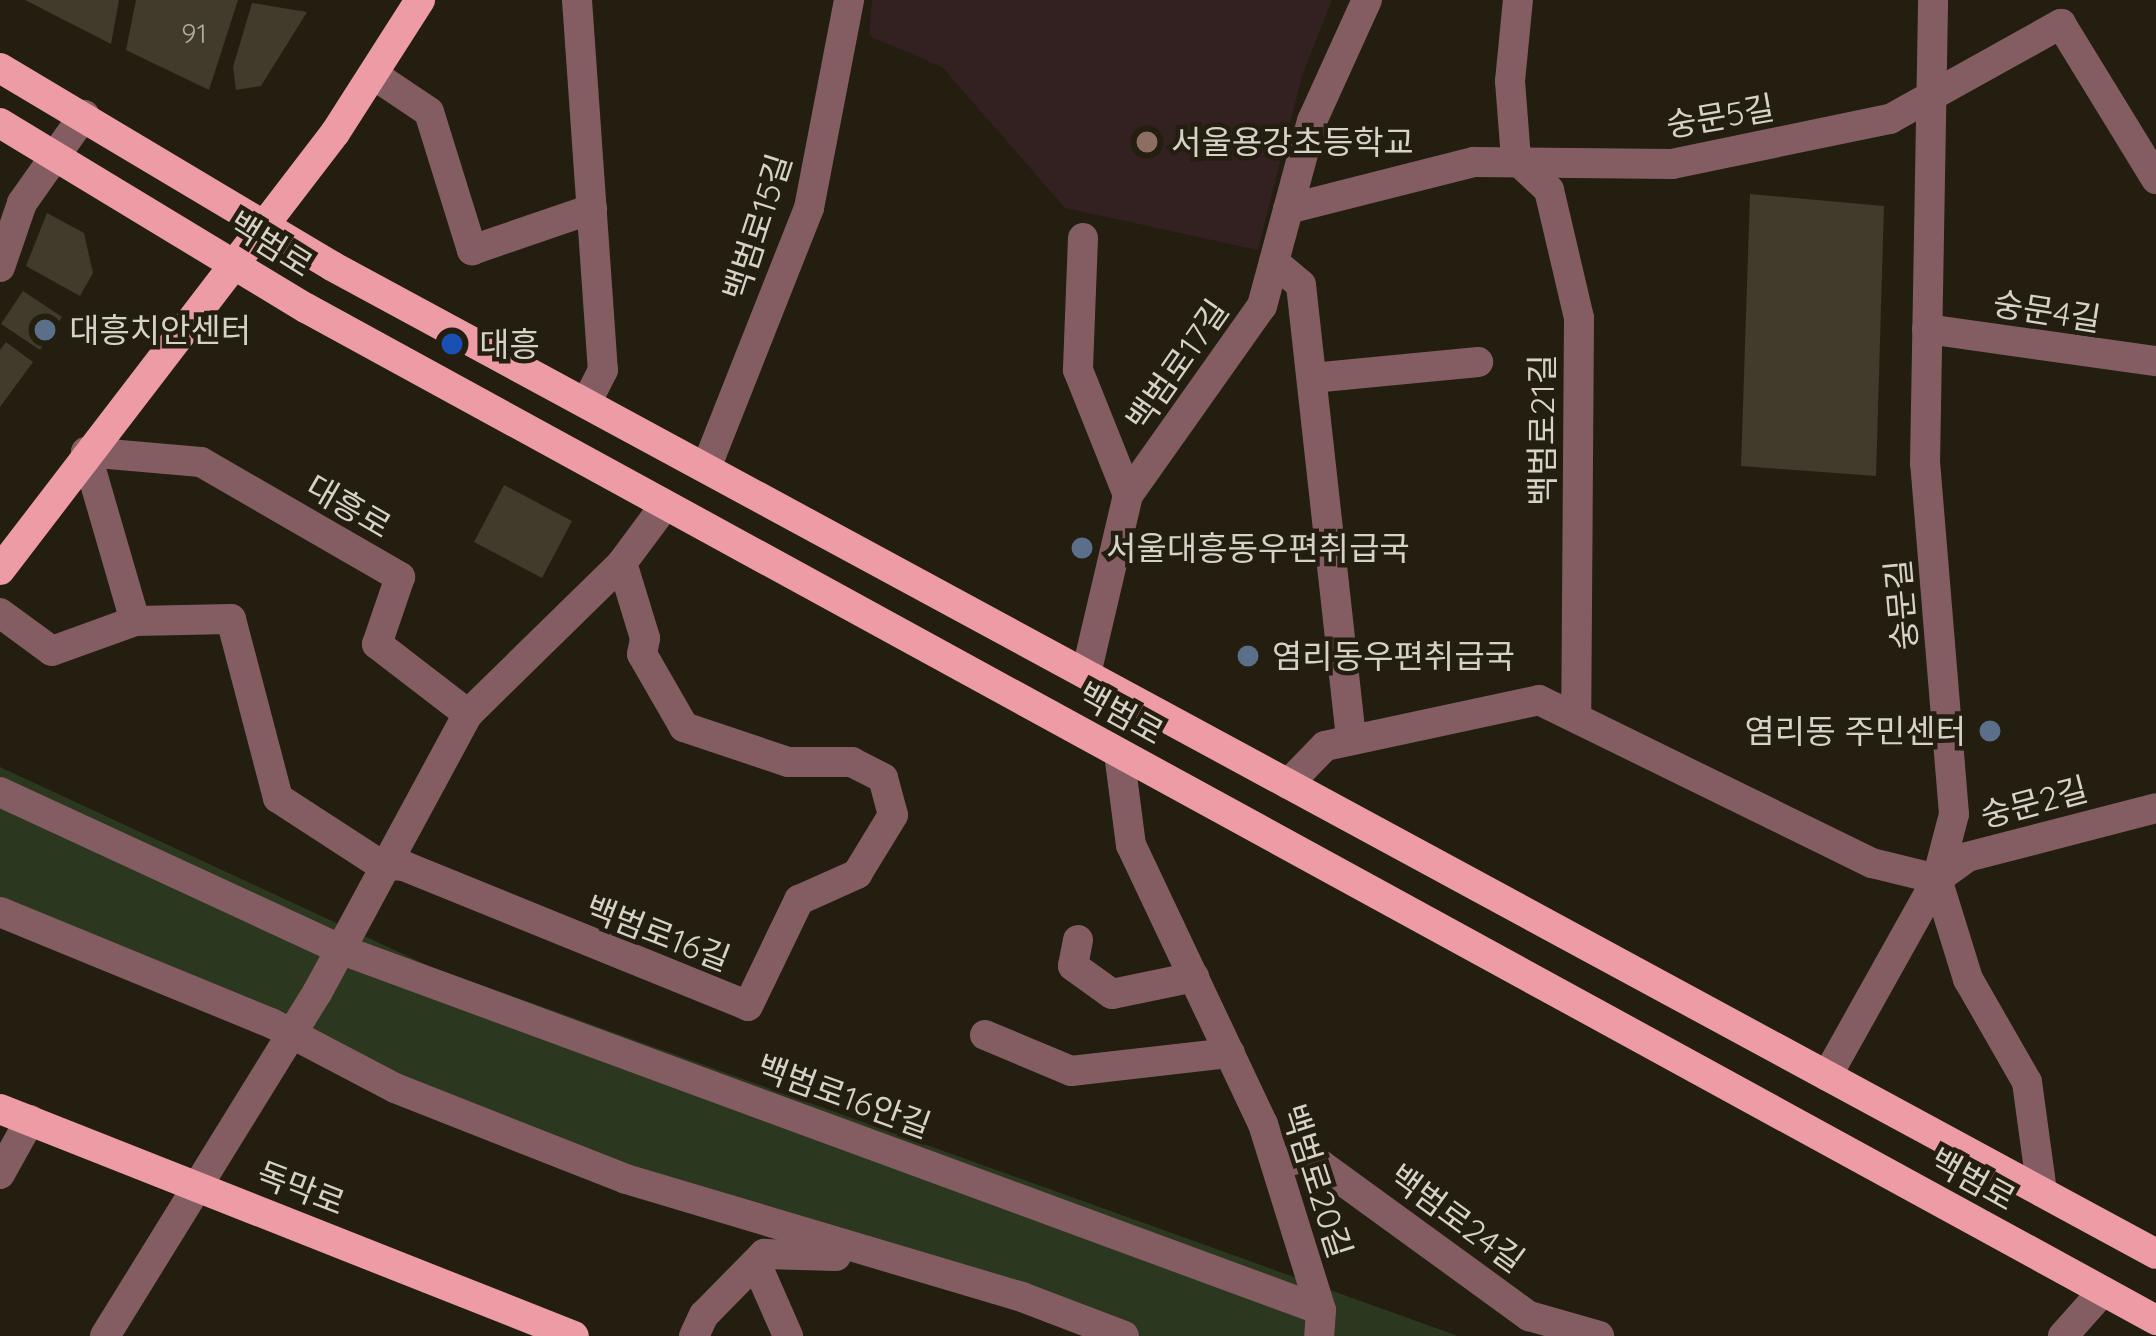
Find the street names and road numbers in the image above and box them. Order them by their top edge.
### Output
street label: 숭문5길 [1663,87,1777,145]
street label: 백범로15길 [715,149,799,305]
street label: 백범로 [222,203,320,285]
street label: 숭문4길 [1990,283,2104,339]
street label: 백범로17길 [1118,292,1236,438]
street label: 백범로21길 [1522,354,1562,506]
street label: 대흥로 [300,466,398,546]
street label: 숭문길 [1877,558,1925,652]
street label: 백범로 [1072,674,1170,752]
street label: 숭문2길 [1976,769,2092,835]
street label: 백범로16길 [580,887,736,979]
street label: 백범로16안길 [752,1046,936,1146]
street label: 백범로20길 [1274,1099,1360,1263]
street label: 백범로 [1924,1140,2022,1218]
street label: 독막로 [251,1153,351,1223]
street label: 백범로24길 [1382,1156,1532,1280]

